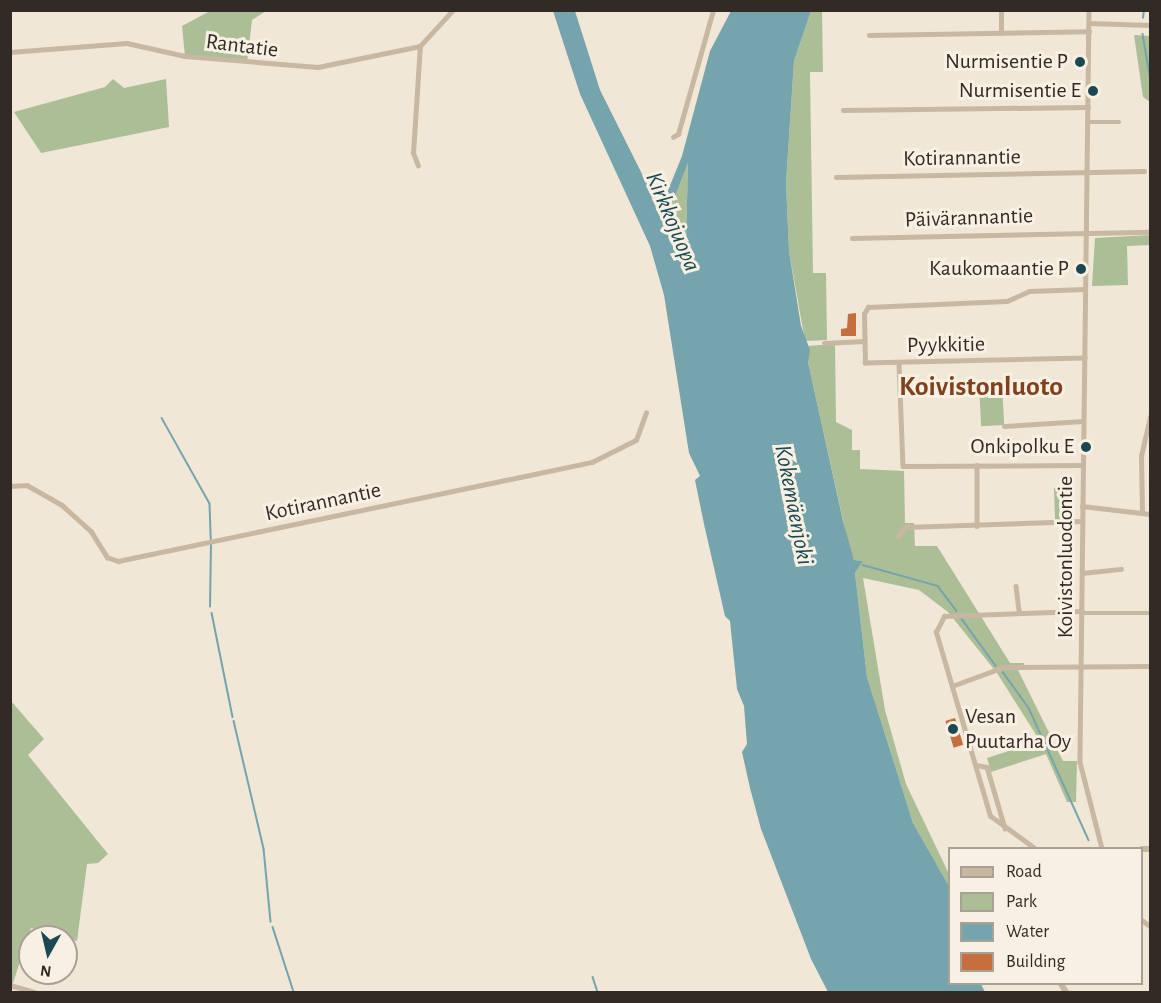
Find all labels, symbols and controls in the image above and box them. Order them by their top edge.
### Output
street label: Rantatie [204,28,280,64]
place label: Nurmisentie P [945,49,1068,75]
marker: Nurmisentie P [1073,55,1087,69]
place label: Nurmisentie E [959,78,1081,104]
marker: Nurmisentie E [1086,84,1100,98]
street label: Kotirannantie [903,144,1021,172]
water label: Kirkkojuopa [638,168,706,276]
street label: Päivärannantie [904,203,1034,233]
place label: Kaukomaantie P [929,256,1069,282]
marker: Kaukomaantie P [1074,262,1088,276]
street label: Pyykkitie [907,331,985,359]
district label: Koivistonluoto [899,370,1063,404]
place label: Onkipolku E [970,434,1074,460]
marker: Onkipolku E [1079,440,1093,454]
water label: Kokemäenjoki [767,443,819,567]
street label: Koivistonluodontie [1053,476,1079,638]
street label: Kotirannantie [263,477,383,527]
place label: Vesan Puutarha Oy [965,703,1071,754]
marker: Vesan Puutarha Oy [946,722,960,736]
legend [948,847,1143,985]
text: Road [1006,863,1042,881]
text: Park [1006,893,1037,911]
text: Water [1006,923,1049,941]
north arrow [18,925,78,985]
text: Building [1006,953,1065,971]
text: N [39,962,52,980]

